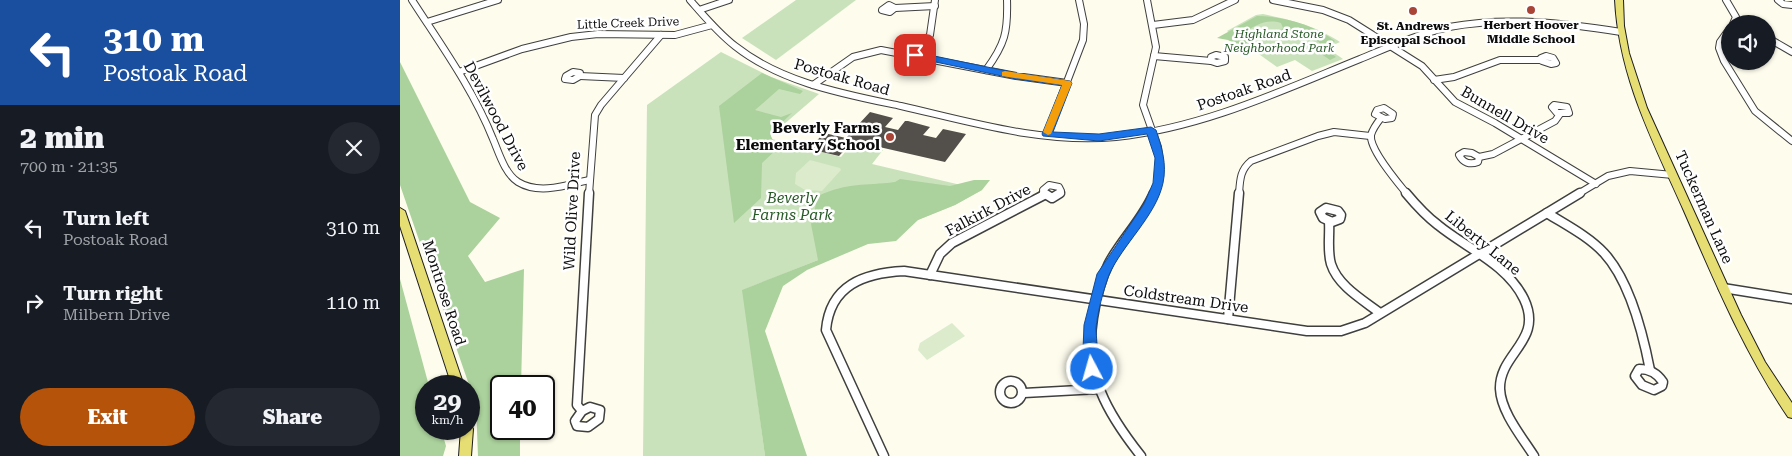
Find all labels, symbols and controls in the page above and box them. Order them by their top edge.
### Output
marker: Herbert Hoover Middle School [1525,4,1537,16]
marker: St. Andrews Episcopal School [1407,5,1419,17]
street label: Little Creek Drive [577,14,680,32]
map controls [1721,15,1776,70]
button: sound [1721,15,1776,70]
place label: Herbert Hoover Middle School [1483,18,1579,46]
text: 310 m [103,19,204,60]
place label: St. Andrews Episcopal School [1361,19,1466,47]
icon: left [20,20,85,85]
park label: Highland Stone Neighborhood Park [1223,27,1335,55]
pin [894,34,936,76]
icon: arrive [901,41,929,69]
street label: Postoak Road [792,55,892,99]
street label: Devilwood Drive [460,58,532,174]
text: Postoak Road [103,61,247,86]
street label: Postoak Road [1195,65,1294,115]
street label: Bunnell Drive [1458,82,1552,148]
place label: Beverly Farms Elementary School [736,119,880,154]
text: 2 min [20,120,104,155]
button: close [328,122,380,174]
marker: Beverly Farms Elementary School [884,131,896,143]
street label: Tuckerman Lane [1671,148,1737,266]
street label: Wild Olive Drive [560,151,584,271]
text: 700 m · 21:35 [20,157,118,176]
street label: Falkirk Drive [942,180,1034,240]
park label: Beverly Farms Park [751,189,833,224]
text: Turn left [63,207,149,230]
street label: Liberty Lane [1441,207,1525,279]
icon: left [20,214,48,242]
text: 310 m [326,216,380,239]
text: Postoak Road [63,230,168,249]
street label: Montrose Road [418,238,470,348]
street label: Coldstream Drive [1122,281,1250,317]
text: Turn right [63,282,163,305]
icon: right [20,289,48,317]
text: 110 m [326,291,380,314]
text: Milbern Drive [63,305,170,324]
position arrow [1065,342,1117,394]
speed limit sign: 40 [490,375,555,440]
text: 29 [433,387,462,416]
button: Exit [20,388,195,446]
button: Share [205,388,380,446]
text: km/h [431,413,464,427]

